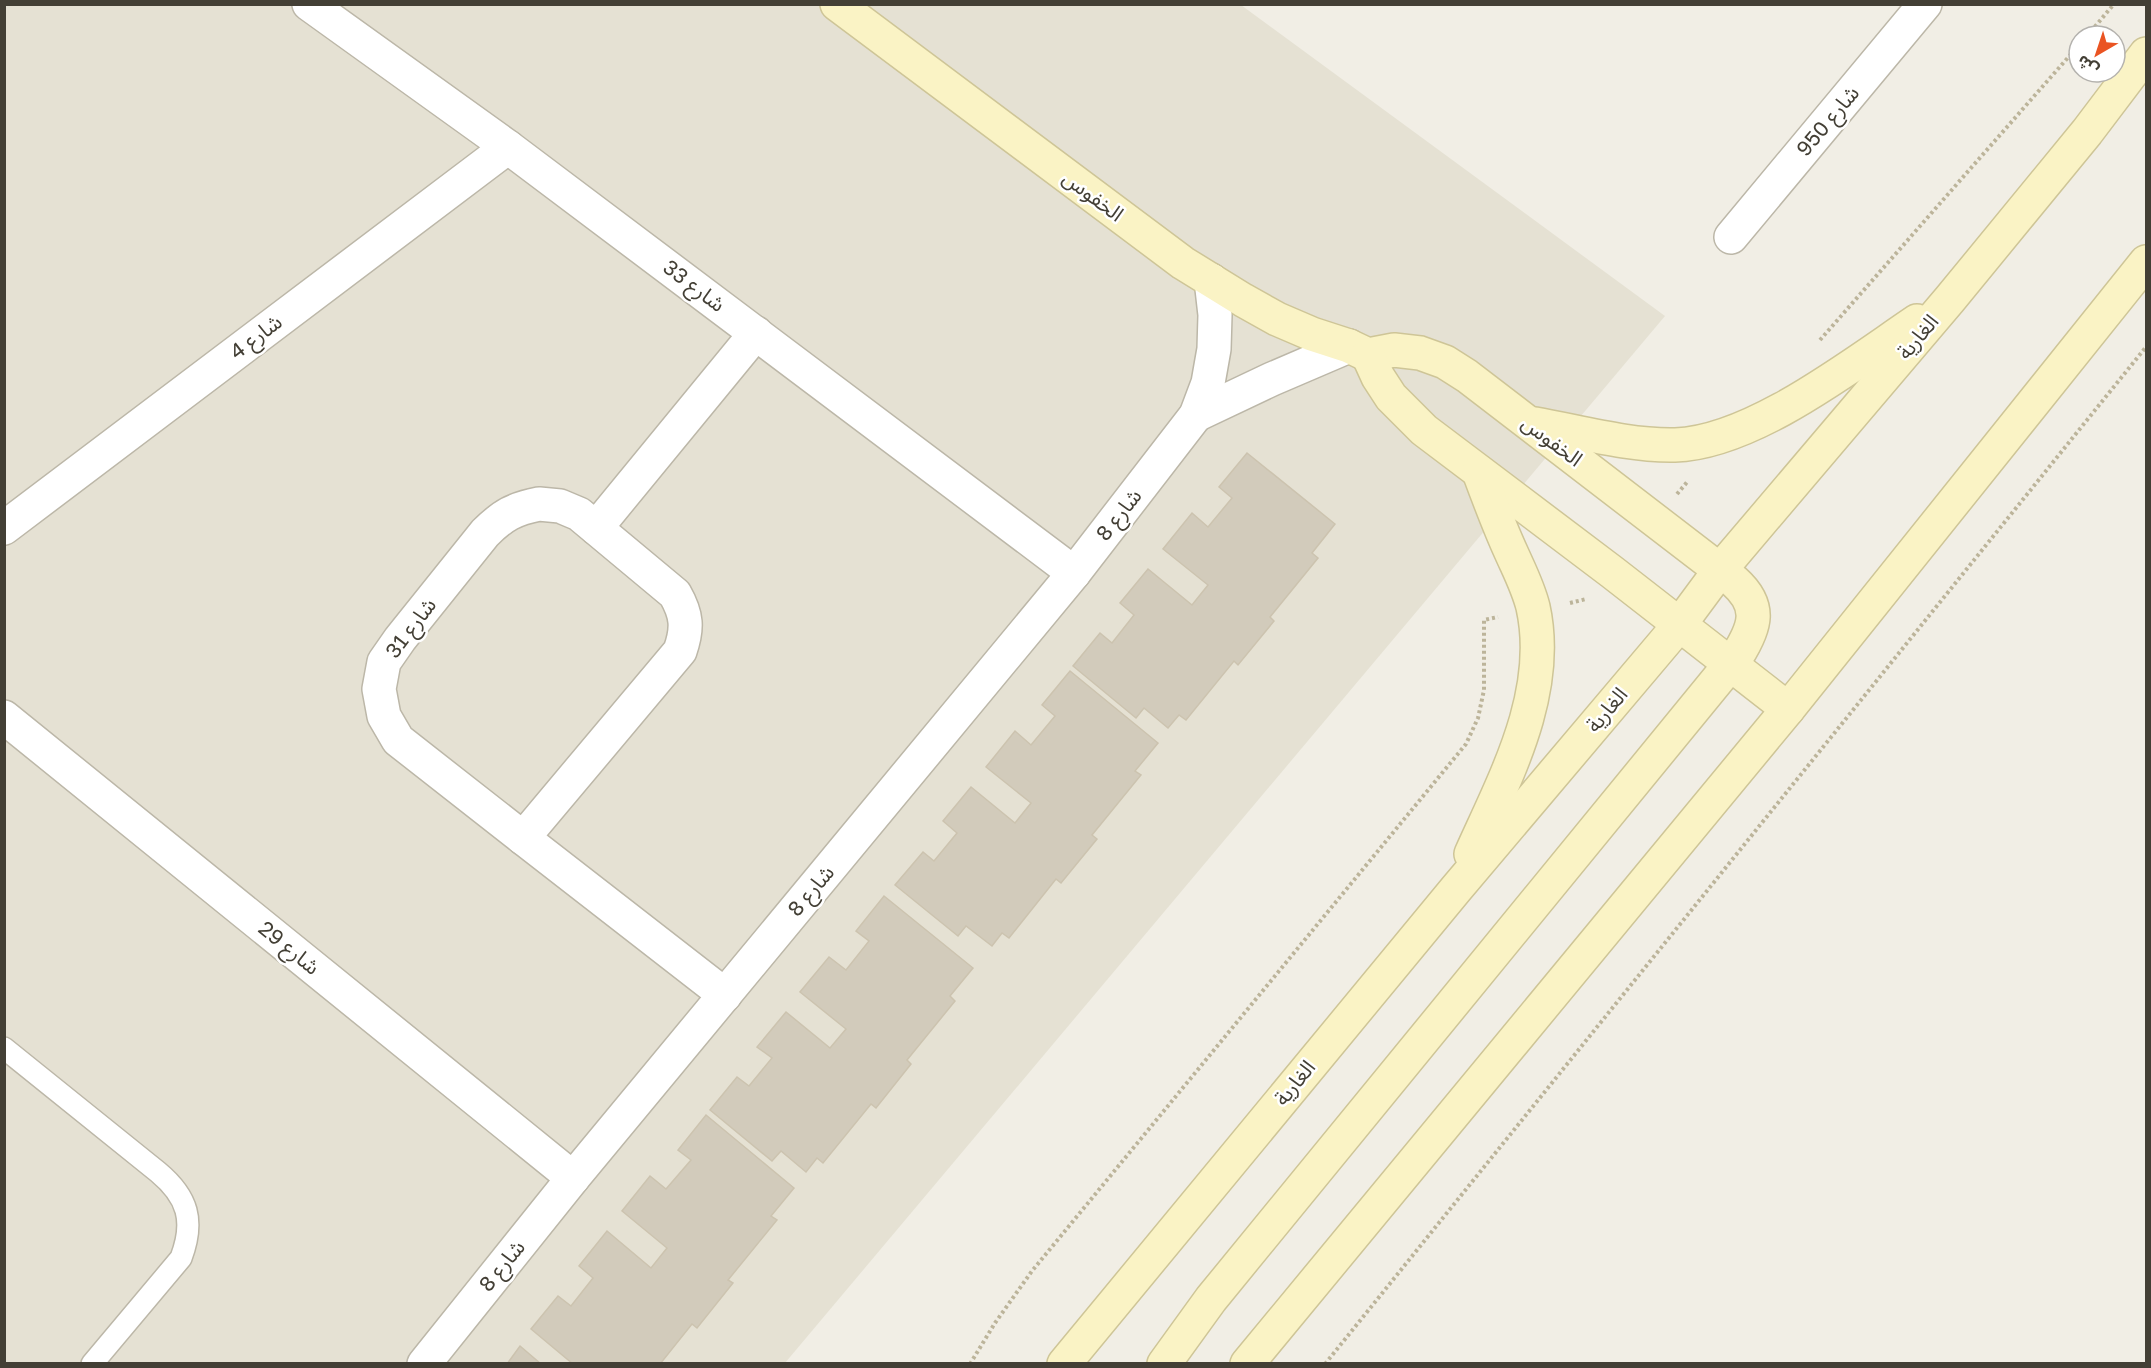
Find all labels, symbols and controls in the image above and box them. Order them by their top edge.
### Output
north arrow [2067,24,2127,84]
text: ش [2073,51,2102,80]
street label: شارع 950 [1790,80,1867,163]
street label: الخفوس [1058,164,1129,227]
street label: شارع 33 [657,254,731,319]
street label: شارع 4 [224,308,289,367]
street label: الغارية [1891,308,1944,364]
street label: الخفوس [1517,409,1588,472]
street label: شارع 8 [1090,483,1149,547]
street label: شارع 31 [379,592,444,664]
street label: الغارية [1580,681,1633,737]
street label: شارع 8 [781,859,841,923]
street label: شارع 29 [252,915,325,982]
street label: الغارية [1268,1054,1320,1110]
street label: شارع 8 [473,1234,532,1298]

